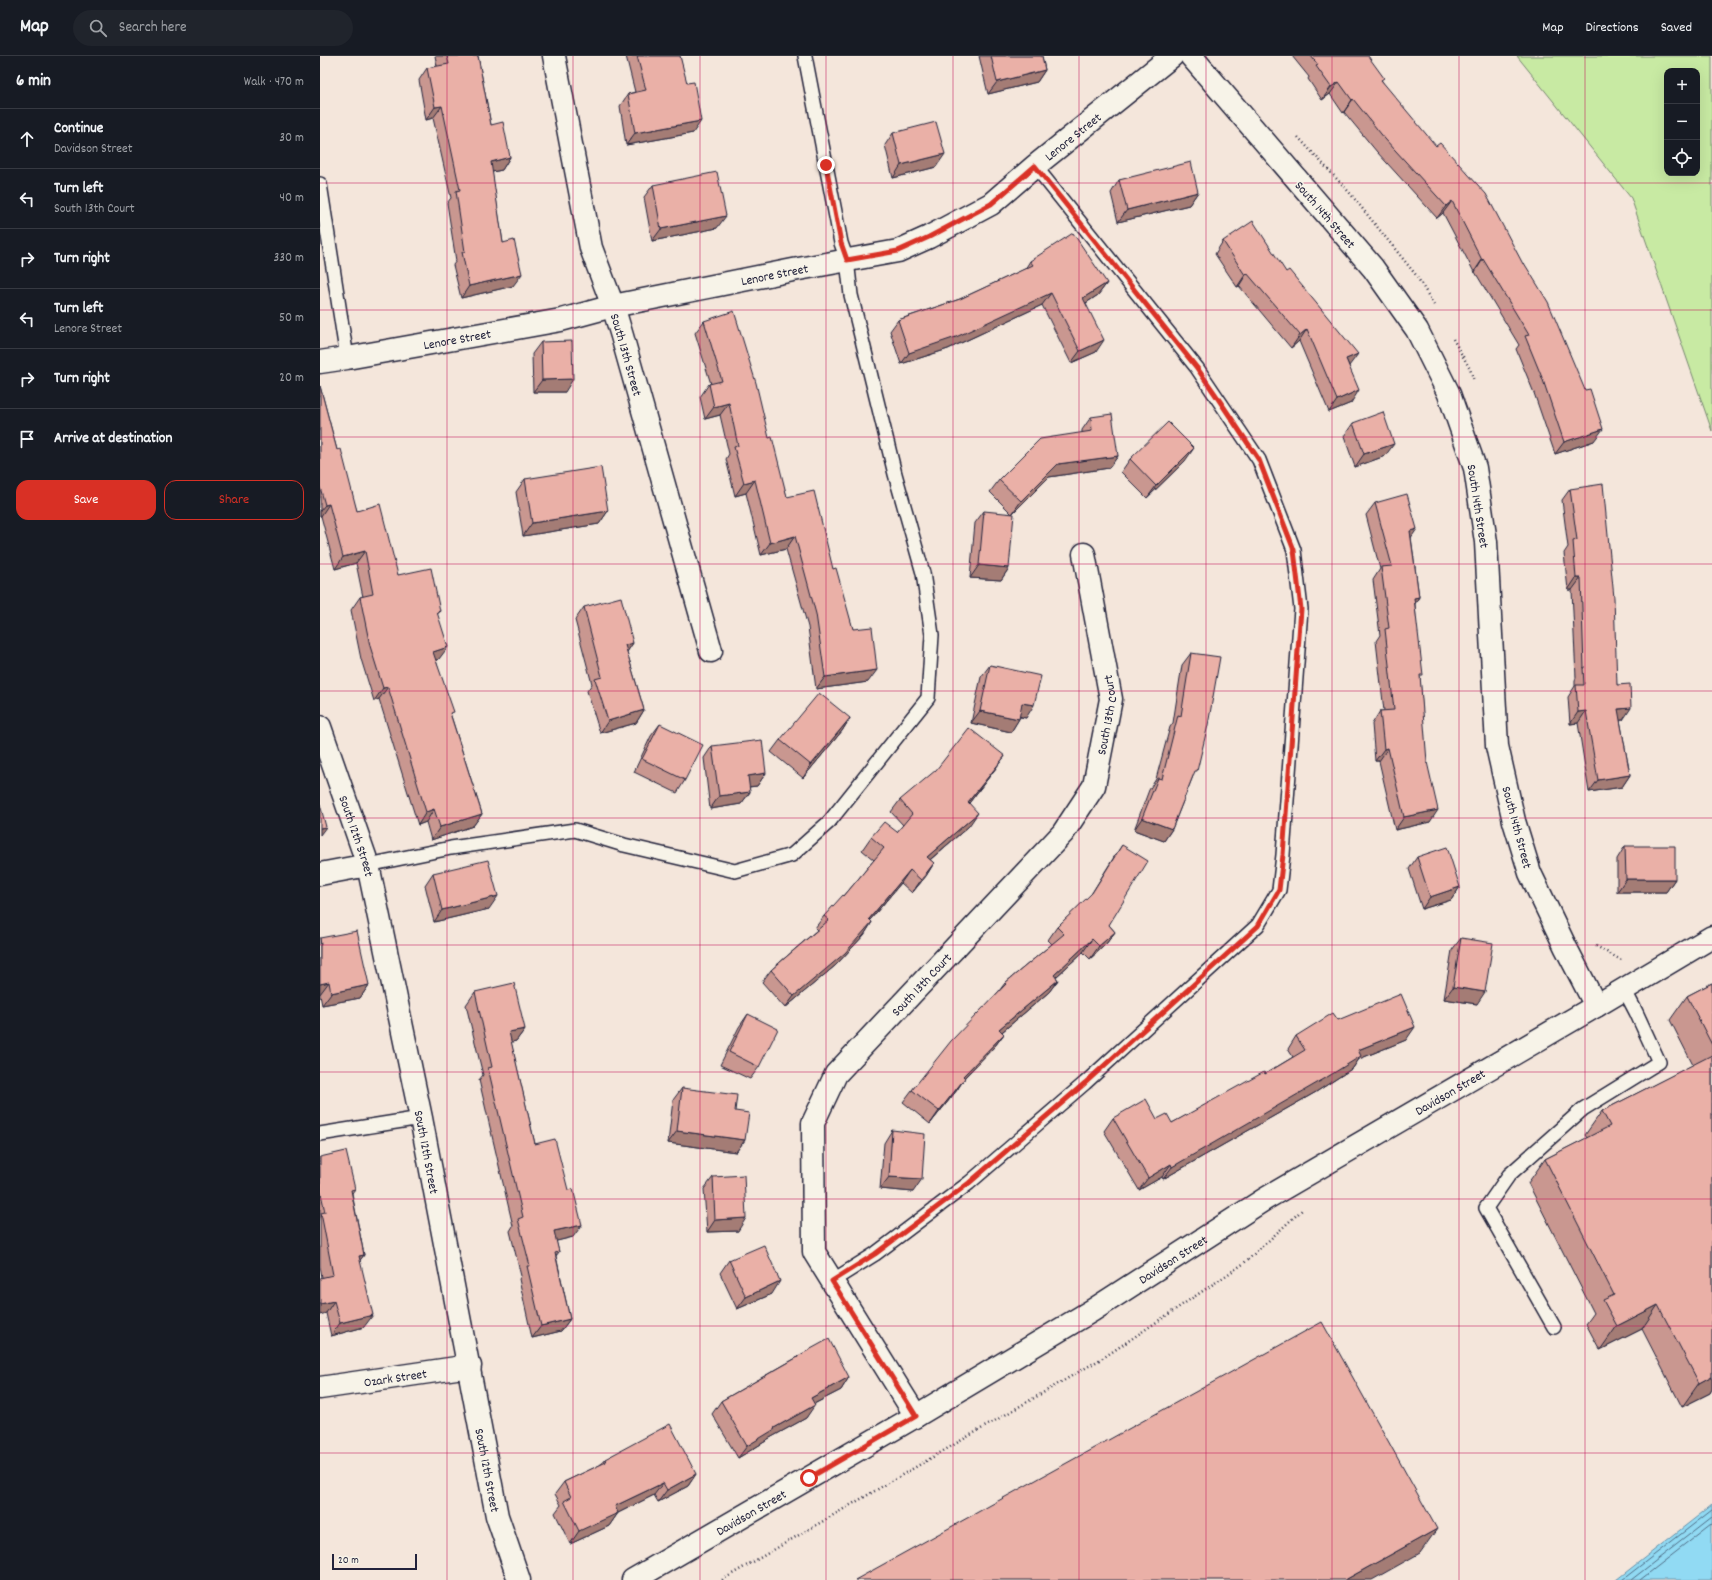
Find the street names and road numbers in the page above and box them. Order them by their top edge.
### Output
street label: Lenore Street [1041,109,1107,167]
street label: South 14th Street [1289,178,1359,254]
street label: Lenore Street [740,260,810,292]
street label: South 13th Street [604,312,646,399]
street label: Lenore Street [422,326,493,356]
street label: South 14th Street [1461,463,1493,550]
street label: South 13th Court [1093,673,1123,757]
street label: South 14th Street [1495,784,1536,871]
street label: South 12th Street [333,793,377,879]
street label: South 13th Court [888,950,957,1022]
street label: Davidson Street [1412,1065,1490,1121]
street label: South 12th Street [408,1109,442,1196]
street label: Davidson Street [1136,1231,1212,1290]
street label: Ozark Street [363,1365,428,1393]
street label: South 12th Street [468,1427,503,1514]
street label: Davidson Street [713,1486,791,1542]

